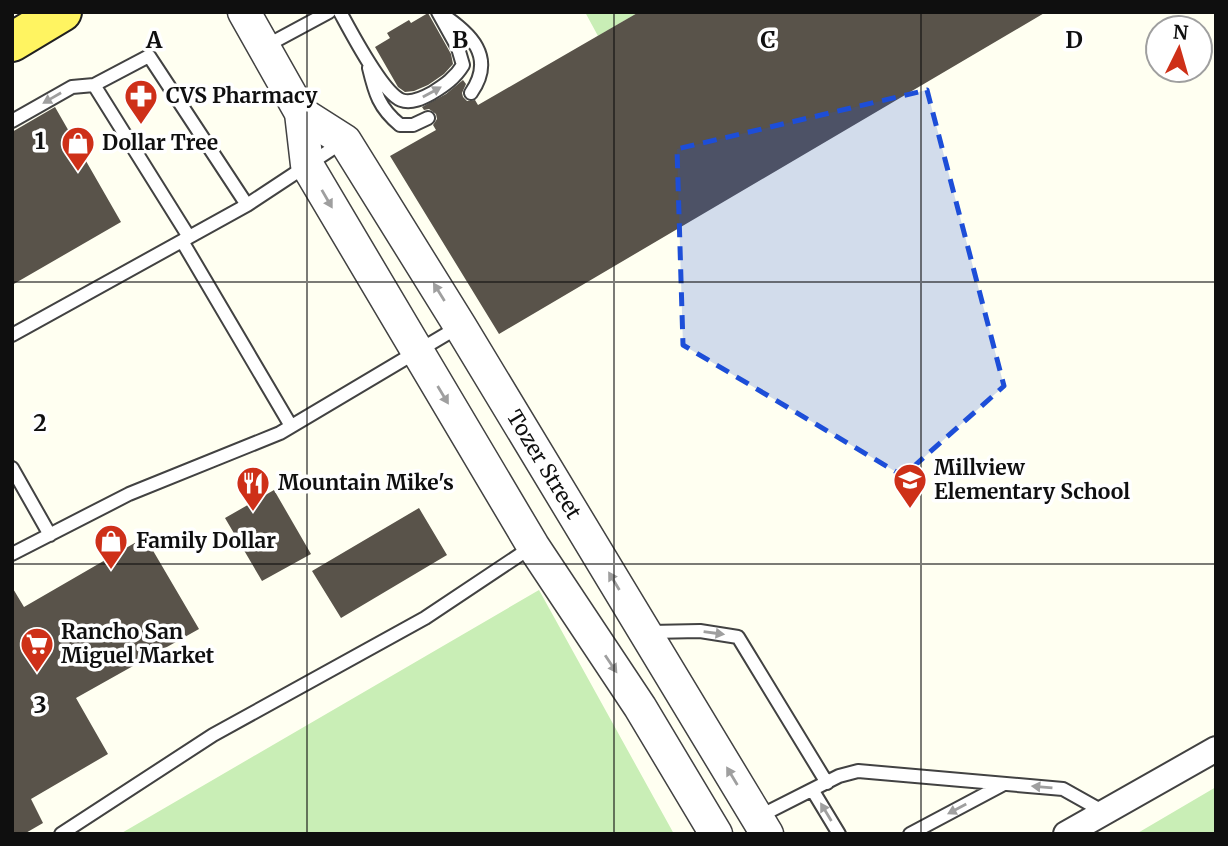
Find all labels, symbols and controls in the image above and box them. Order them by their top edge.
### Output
north arrow [1144,14,1214,84]
text: N [1172,19,1189,45]
text: A [145,25,163,54]
text: B [452,25,468,54]
text: C [760,25,776,54]
text: D [1065,25,1083,54]
pharmacy icon: CVS Pharmacy [122,77,160,126]
place label: CVS Pharmacy [166,82,318,109]
one-way arrow [423,86,442,98]
one-way arrow [42,92,61,104]
shop icon: Dollar Tree [59,124,97,173]
text: 1 [35,126,46,155]
place label: Dollar Tree [102,129,218,156]
one-way arrow [321,190,333,209]
one-way arrow [433,283,446,302]
one-way arrow [437,386,449,405]
street label: Tozer Street [501,405,588,524]
text: 2 [33,408,47,437]
place label: Millview Elementary School [934,454,1130,505]
school or university icon: Millview Elementary School [891,461,929,510]
restaurant icon: Mountain Mike's [234,464,272,513]
place label: Mountain Mike's [278,469,454,496]
shop icon: Family Dollar [92,522,130,571]
place label: Family Dollar [136,527,276,554]
one-way arrow [608,571,621,590]
place label: Rancho San Miguel Market [61,618,215,669]
supermarket icon: Rancho San Miguel Market [18,625,56,674]
one-way arrow [703,628,725,639]
one-way arrow [605,654,618,674]
text: 3 [33,690,47,719]
one-way arrow [726,766,738,785]
one-way arrow [1031,781,1053,792]
one-way arrow [820,803,833,822]
one-way arrow [947,803,967,814]

